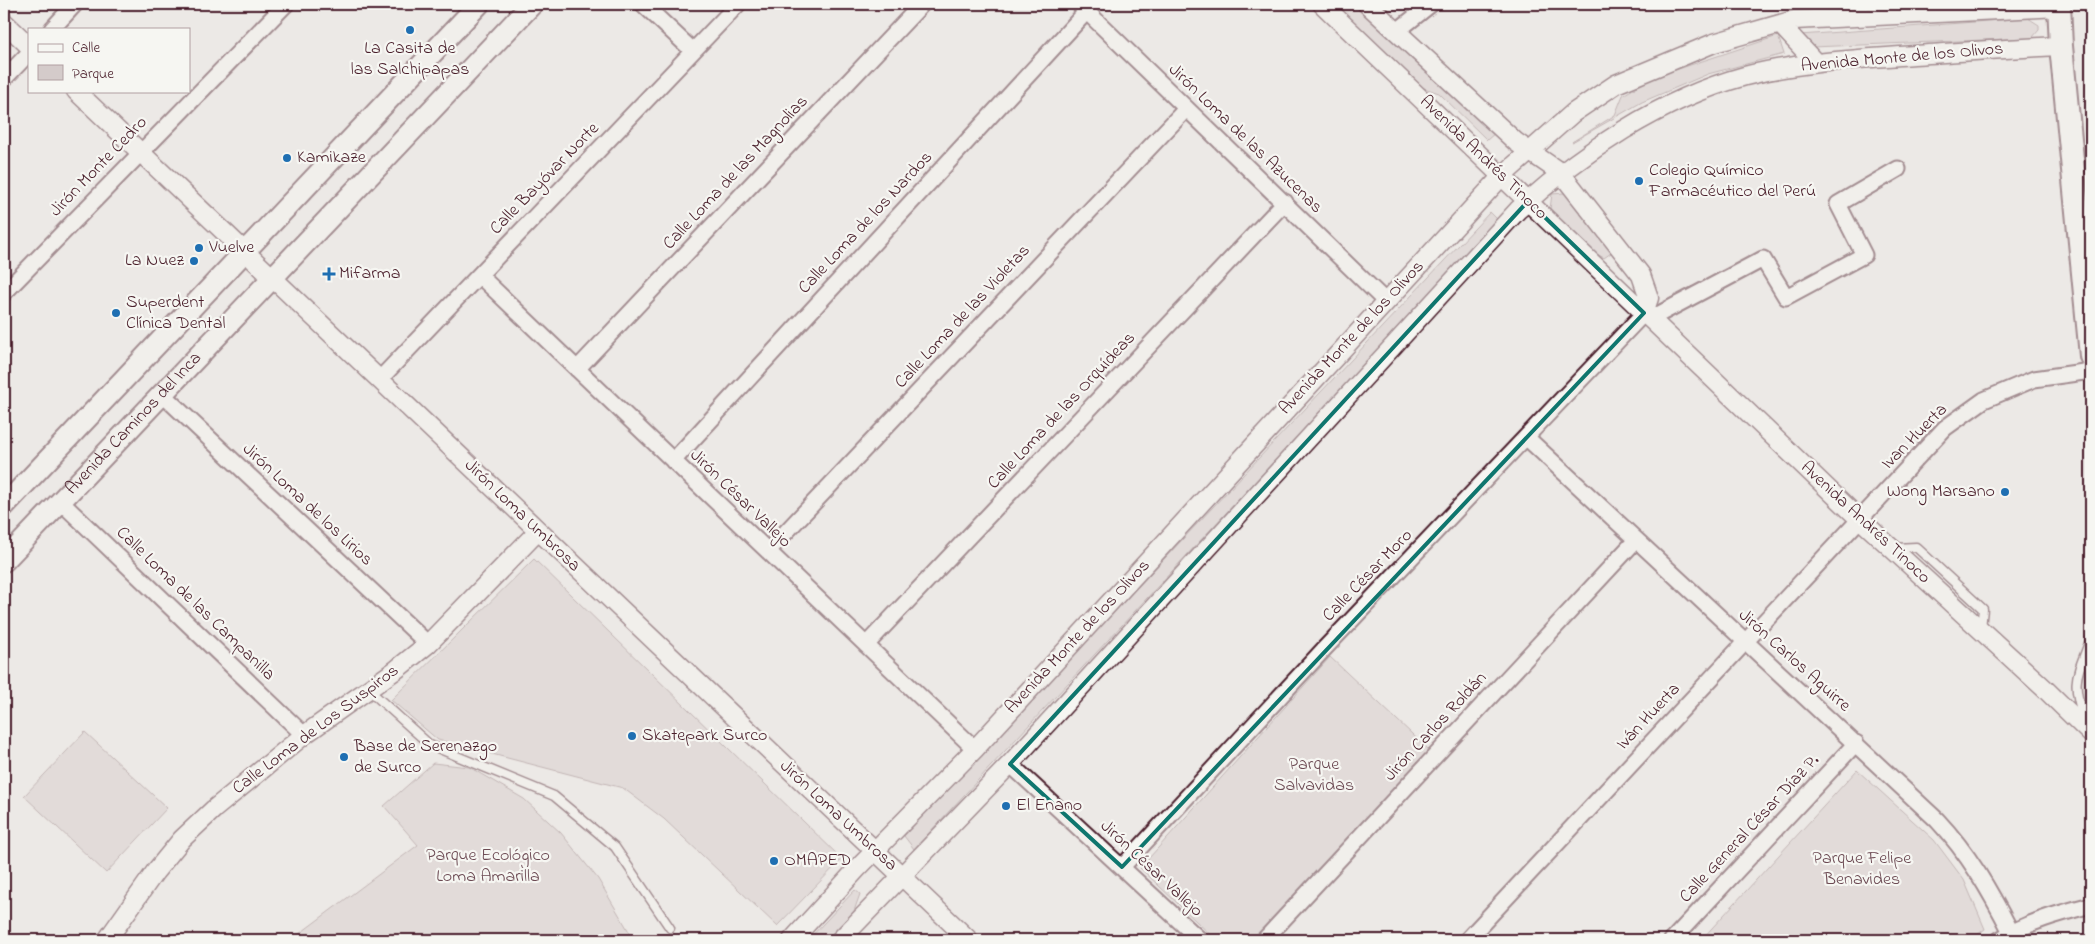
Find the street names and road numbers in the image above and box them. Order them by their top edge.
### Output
street label: Avenida Monte de los Olivos [1800,36,2004,80]
street label: Jirón Loma de las Azucenas [1162,58,1328,220]
street label: Calle Loma de las Magnolias [657,90,815,257]
street label: Avenida Andrés Tinoco [1413,90,1553,226]
street label: Jirón Monte Cedro [44,111,154,223]
street label: Calle Bayóvar Norte [484,116,606,241]
street label: Calle Loma de los Nardos [793,146,939,300]
street label: Calle Loma de las Violetas [889,239,1037,395]
street label: Avenida Monte de los Olivos [1273,255,1431,421]
street label: Calle Loma de las Orquídeas [982,326,1142,496]
street label: Avenida Caminos del Inca [60,346,208,501]
street label: Ivan Huerta [1876,398,1954,476]
street label: Jirón Loma de los Lirios [236,437,378,573]
street label: Jirón César Vallejo [683,444,797,554]
street label: Jirón Loma Umbrosa [458,453,586,579]
street label: Avenida Andrés Tinoco [1794,456,1936,590]
street label: Calle Loma de las Campanilla [110,521,280,687]
street label: Calle César Moro [1317,524,1419,628]
street label: Avenida Monte de los Olivos [999,554,1157,720]
street label: Jirón Carlos Aguirre [1731,603,1857,720]
street label: Calle Loma de Los Suspiros [227,659,405,801]
street label: Jirón Carlos Roldán [1378,666,1494,788]
street label: Iván Huerta [1611,677,1687,757]
street label: Calle General César Díaz P. [1674,748,1826,909]
street label: Jirón Loma Umbrosa [773,754,903,878]
street label: Jirón César Vallejo [1094,814,1208,924]

